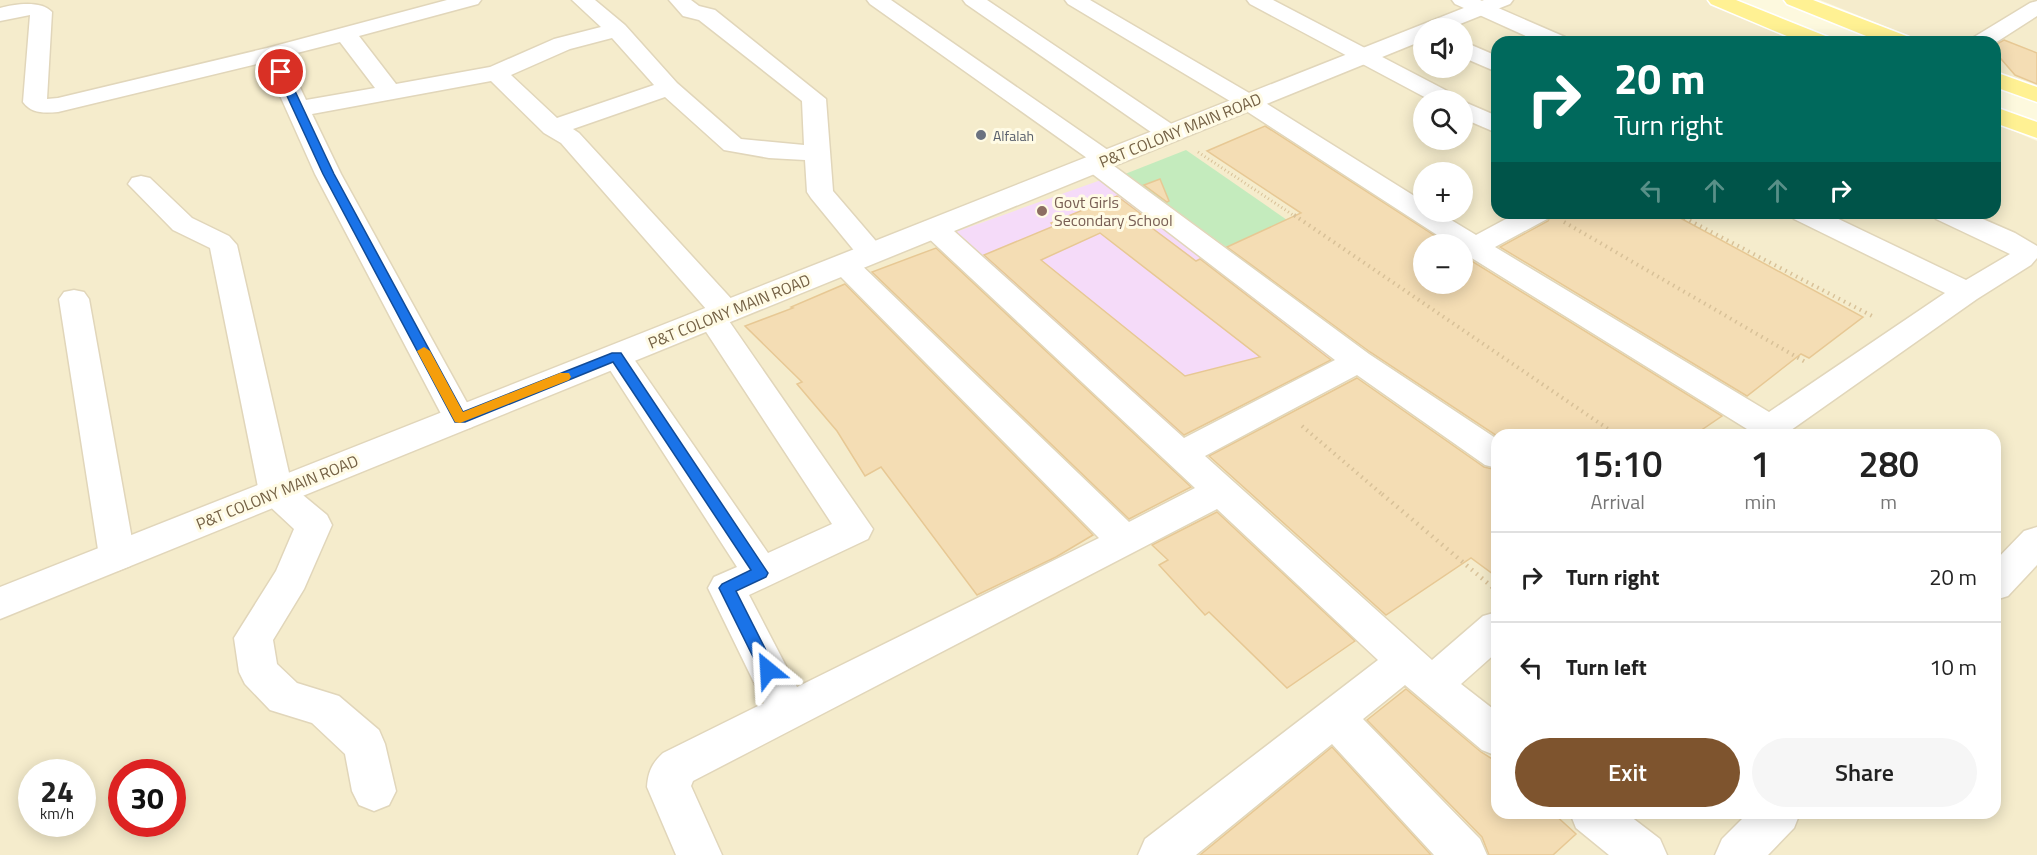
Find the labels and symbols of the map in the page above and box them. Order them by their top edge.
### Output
pin [255,46,306,97]
street label: P&T COLONY MAIN ROAD [1095,86,1265,174]
place label: Alfalah [993,125,1034,146]
marker: Alfalah [974,128,988,142]
place label: Govt Girls Secondary School [1054,190,1173,232]
marker: Govt Girls Secondary School [1035,204,1049,218]
street label: P&T COLONY MAIN ROAD [644,267,814,355]
street label: P&T COLONY MAIN ROAD [192,448,362,536]
position arrow [736,638,800,702]
speed limit sign: 30 [108,759,186,837]

